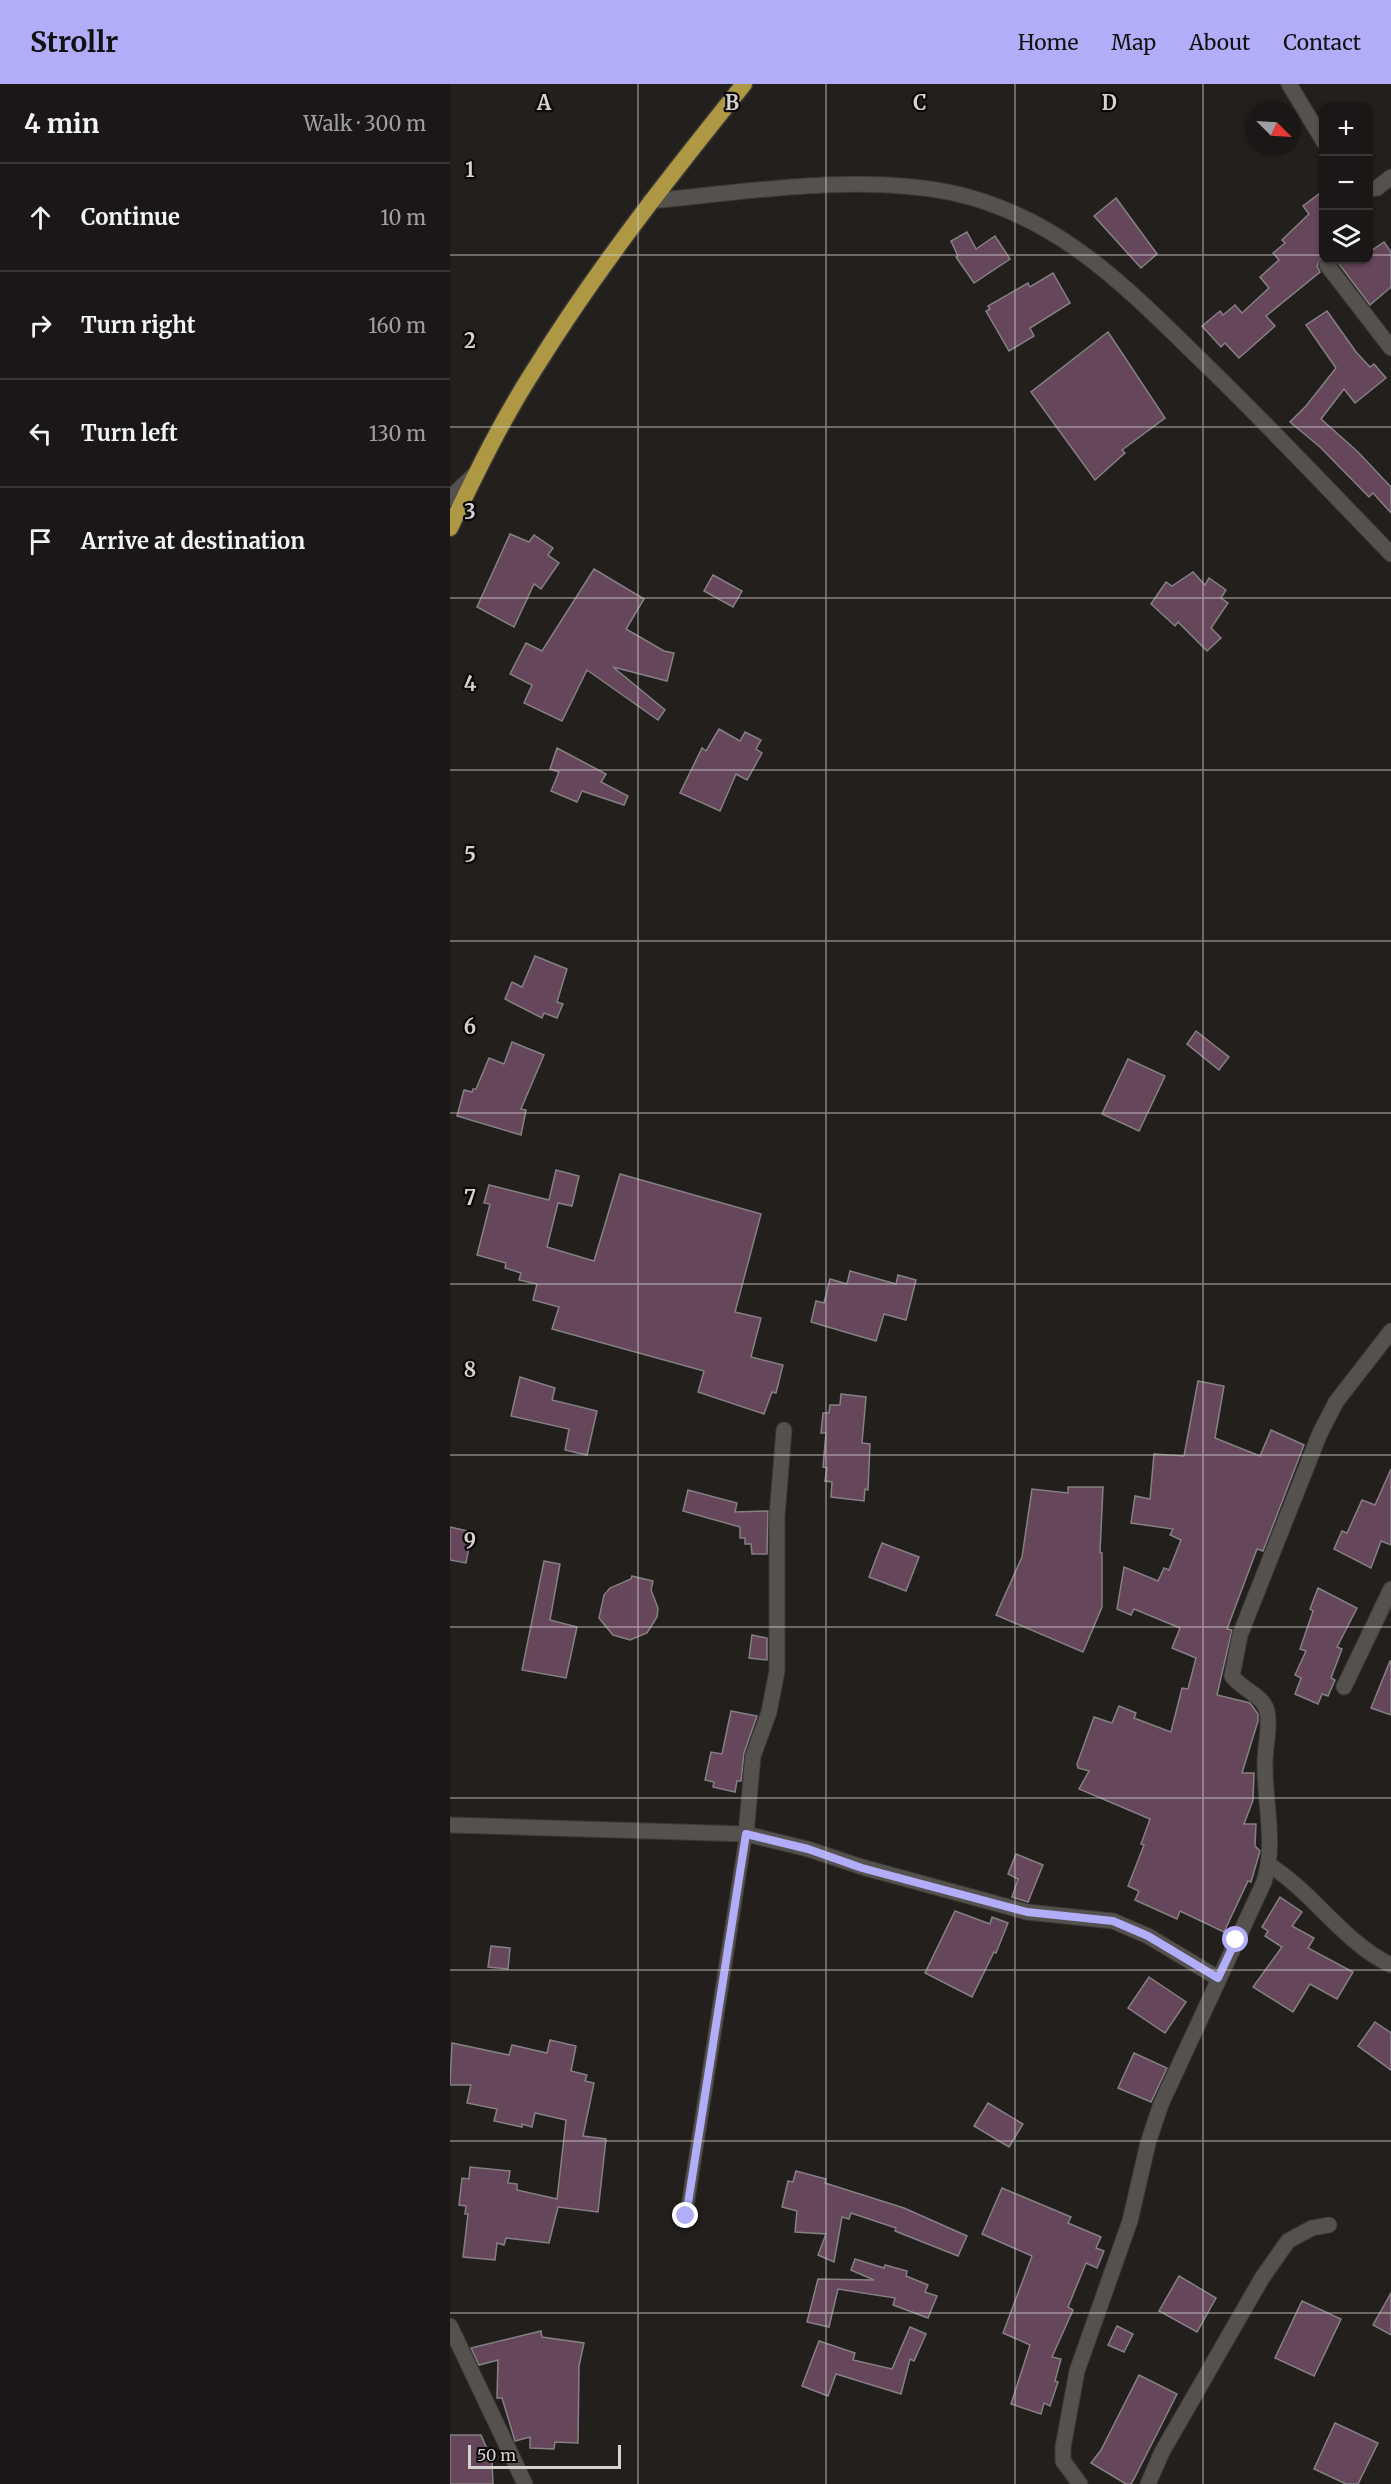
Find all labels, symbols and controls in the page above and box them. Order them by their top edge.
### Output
text: Strollr [30,24,118,60]
text: Home [1018,29,1078,56]
text: Map [1111,29,1156,56]
text: About [1189,29,1250,56]
text: Contact [1283,29,1361,56]
text: A [536,90,552,115]
text: B [725,90,739,115]
text: C [913,90,927,115]
text: D [1101,90,1117,115]
north arrow [1247,102,1301,156]
map controls [1319,102,1373,264]
button: + [1319,102,1373,156]
text: 4 min [24,107,99,140]
text: Walk · 300 m [304,111,426,136]
button: − [1319,156,1373,210]
text: 1 [465,157,475,182]
icon: ahead [24,201,57,234]
text: Continue [81,203,180,231]
text: 10 m [380,205,426,230]
button: layers [1319,210,1373,264]
icon: right [24,309,57,342]
text: Turn right [81,311,195,339]
text: 160 m [368,313,426,338]
text: 2 [464,328,476,353]
icon: left [24,417,57,450]
text: Turn left [81,419,178,447]
text: 130 m [369,421,426,446]
text: 3 [464,499,476,524]
icon: arrive [24,525,57,558]
text: Arrive at destination [81,527,305,555]
text: 4 [464,671,477,696]
text: 5 [464,842,476,867]
text: 6 [464,1014,476,1039]
text: 7 [464,1185,476,1210]
text: 8 [464,1357,476,1382]
text: 9 [464,1528,476,1553]
route start [1222,1926,1248,1952]
route end [672,2202,698,2228]
scale bar [468,2442,621,2470]
text: 50 m [477,2445,516,2465]

